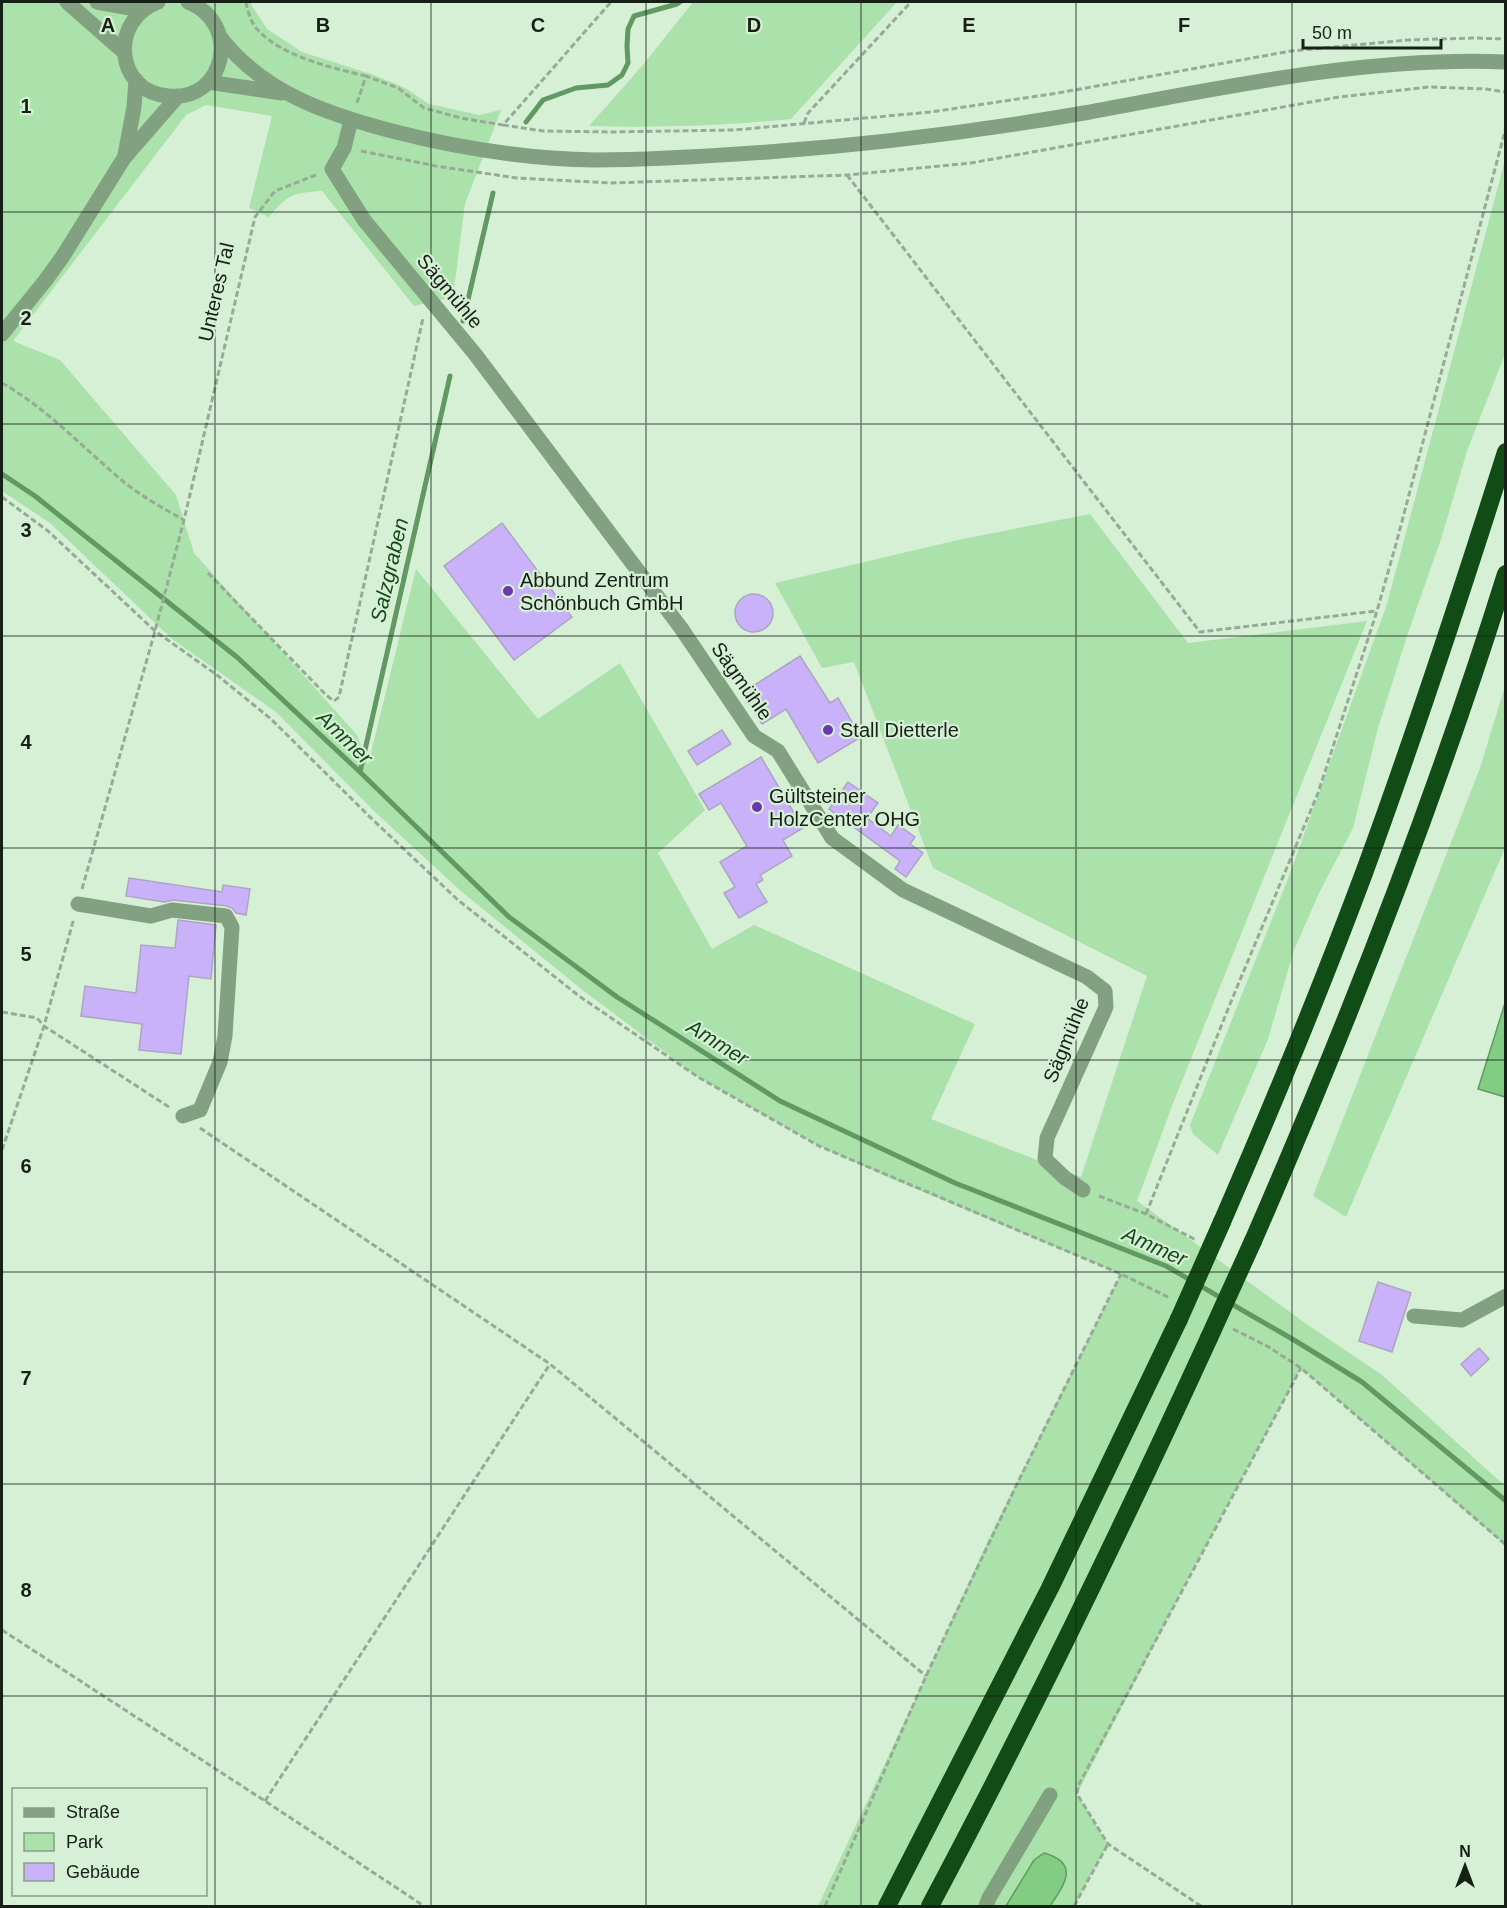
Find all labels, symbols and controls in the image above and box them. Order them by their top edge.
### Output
scale bar [1303,12,1441,50]
text: A [101,14,115,36]
text: B [316,14,330,36]
text: C [531,14,545,36]
text: D [747,14,761,36]
text: E [962,14,976,36]
text: F [1178,14,1190,36]
text: 50 m [1312,23,1352,43]
text: 1 [20,95,32,117]
street label: Unteres Tal [194,240,238,344]
street label: Sägmühle [413,249,487,333]
text: 2 [20,307,32,329]
water label: Salzgraben [366,516,412,624]
text: 3 [20,519,32,541]
place label: Abbund Zentrum Schönbuch GmbH [520,569,683,614]
marker: Abbund Zentrum Schönbuch GmbH [501,584,515,598]
street label: Sägmühle [707,638,777,724]
water label: Ammer [311,704,378,769]
place label: Stall Dietterle [840,719,959,741]
marker: Stall Dietterle [821,723,835,737]
text: 4 [20,731,32,753]
place label: Gültsteiner HolzCenter OHG [769,785,920,830]
marker: Gültsteiner HolzCenter OHG [750,800,764,814]
text: 5 [20,943,32,965]
street label: Sägmühle [1039,994,1093,1086]
water label: Ammer [682,1013,754,1070]
text: 6 [20,1155,32,1177]
water label: Ammer [1118,1221,1192,1271]
text: 7 [20,1367,32,1389]
text: 8 [20,1579,32,1601]
legend [12,1788,207,1896]
text: Straße [66,1802,120,1822]
text: Park [66,1832,104,1852]
north arrow [1435,1836,1495,1896]
text: N [1459,1843,1471,1860]
text: Gebäude [66,1862,140,1882]

